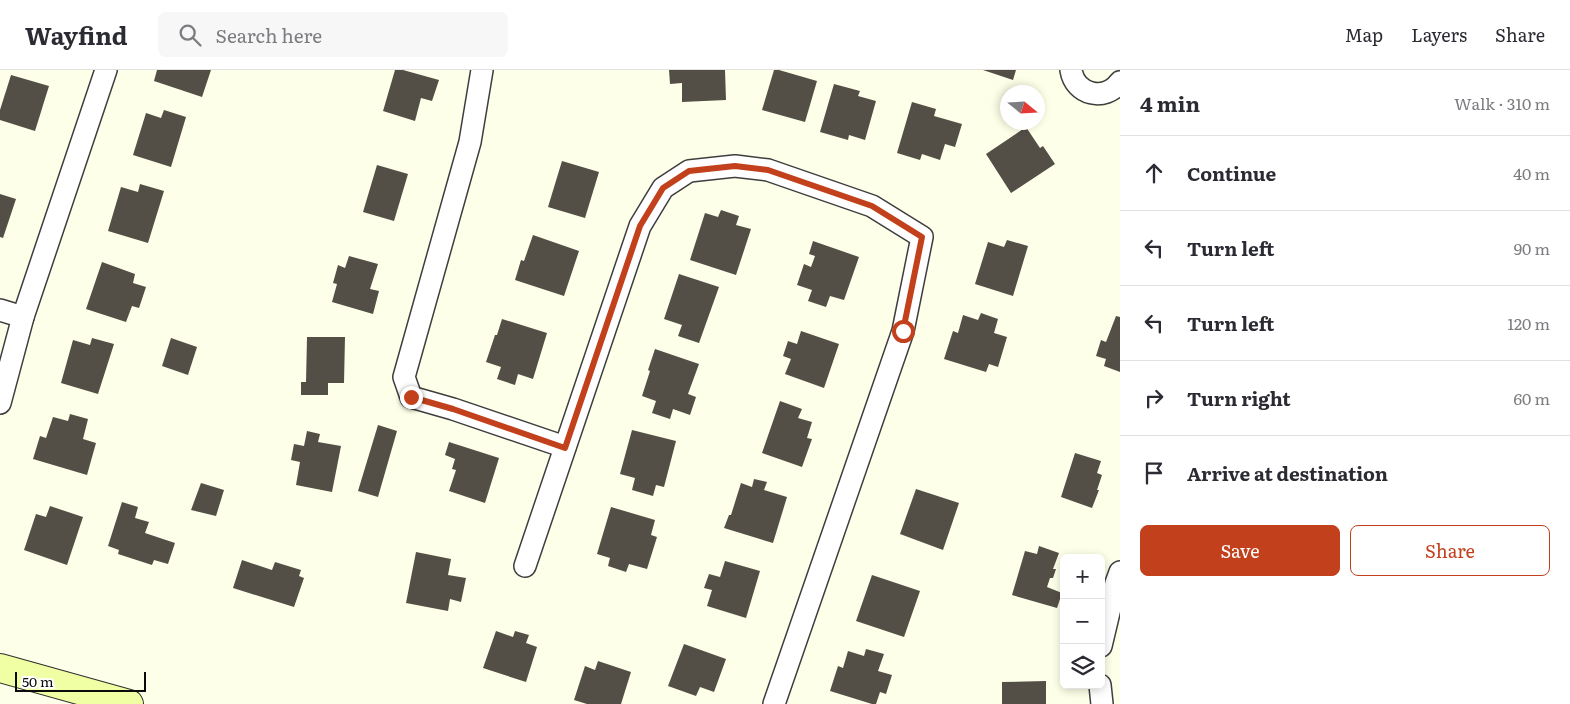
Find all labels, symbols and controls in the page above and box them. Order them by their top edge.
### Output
search box [158,12,508,57]
text: Wayfind [25,17,128,52]
icon: search [176,21,204,49]
text: Search here [216,21,322,49]
text: Map [1345,21,1383,48]
text: Layers [1411,21,1467,48]
text: Share [1495,21,1545,48]
north arrow [1000,85,1045,130]
text: 4 min [1140,87,1200,118]
text: Walk · 310 m [1454,91,1550,115]
icon: ahead [1140,159,1168,187]
text: Continue [1187,159,1276,187]
text: 40 m [1513,161,1550,185]
icon: left [1140,234,1168,262]
text: Turn left [1187,234,1274,262]
text: 90 m [1514,236,1550,260]
icon: left [1140,309,1168,337]
text: Turn left [1187,309,1274,337]
text: 120 m [1507,311,1550,335]
route start [892,320,915,343]
icon: right [1140,384,1168,412]
text: Turn right [1187,384,1291,412]
route end [400,386,423,409]
text: 60 m [1513,386,1550,410]
icon: arrive [1140,459,1168,487]
text: Arrive at destination [1187,459,1388,487]
button: Save [1140,525,1340,576]
button: Share [1350,525,1550,576]
map controls [1060,554,1105,689]
button: + [1060,554,1105,599]
button: − [1060,599,1105,644]
button: layers [1060,644,1105,689]
scale bar [15,669,146,692]
text: 50 m [22,671,54,691]

